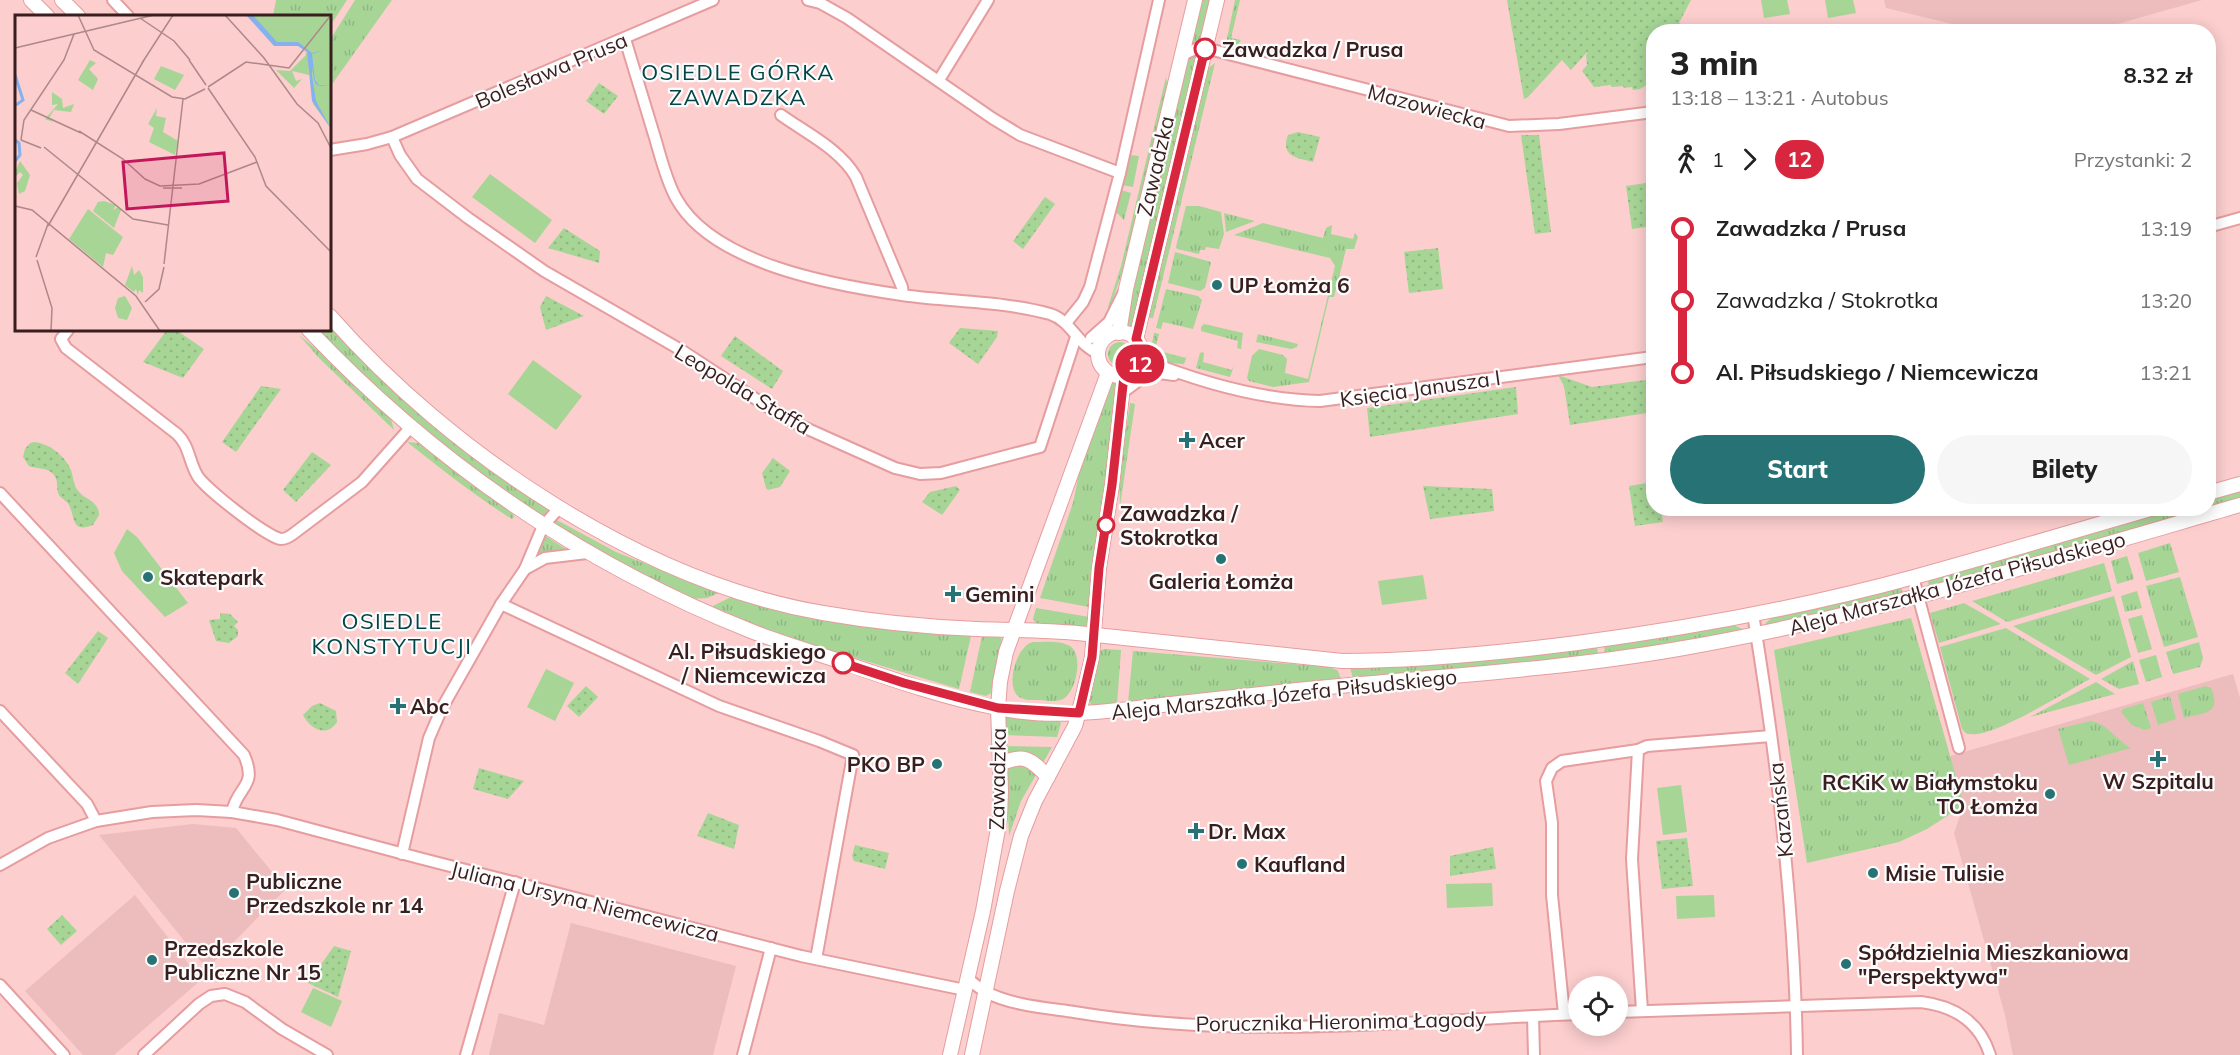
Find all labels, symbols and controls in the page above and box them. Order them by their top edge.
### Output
inset map [15,15,332,332]
street label: Bolesława Prusa [471,26,631,114]
place label: Zawadzka / Prusa [1222,36,1404,62]
marker: Zawadzka / Prusa [1194,38,1216,60]
text: 3 min [1670,42,1758,83]
district label: OSIEDLE GÓRKA ZAWADZKA [641,58,835,111]
text: 8.32 zł [2124,61,2192,89]
street label: Mazowiecka [1365,78,1489,134]
text: 13:18 – 13:21 · Autobus [1670,85,1889,110]
street label: Zawadzka [1131,113,1179,219]
icon: walk [1670,143,1703,176]
icon: forward [1733,143,1766,176]
text: 12 [1787,146,1812,172]
text: 1 [1712,147,1724,172]
text: Przystanki: 2 [2074,147,2192,172]
text: Zawadzka / Prusa [1716,214,1906,242]
text: 13:19 [2139,216,2192,241]
place label: UP Łomża 6 [1229,272,1350,298]
marker: UP Łomża 6 [1210,278,1224,292]
text: Zawadzka / Stokrotka [1716,286,1938,314]
text: 13:20 [2139,288,2192,313]
street label: Leopolda Staffa [670,338,816,440]
line badge: 12 [1113,344,1167,384]
text: 12 [1127,351,1153,377]
text: Al. Piłsudskiego / Niemcewicza [1716,358,2039,386]
text: 13:21 [2139,360,2192,385]
street label: Księcia Janusza I [1338,364,1502,412]
place label: Acer [1199,427,1246,453]
marker: Acer [1180,433,1194,447]
button: Start [1670,435,1925,504]
button: Bilety [1937,435,2192,504]
place label: Zawadzka / Stokrotka [1120,500,1239,550]
marker: Zawadzka / Stokrotka [1097,516,1115,534]
street label: Aleja Marszałka Józefa Piłsudskiego [1786,525,2128,641]
marker: Galeria Łomża [1214,552,1228,566]
place label: Skatepark [160,564,264,590]
place label: Galeria Łomża [1149,568,1293,594]
marker: Skatepark [141,570,155,584]
place label: Gemini [965,581,1035,607]
marker: Gemini [946,587,960,601]
district label: OSIEDLE KONSTYTUCJI [312,607,472,660]
place label: Al. Piłsudskiego / Niemcewicza [668,638,826,688]
marker: Al. Piłsudskiego / Niemcewicza [832,652,854,674]
street label: Aleja Marszałka Józefa Piłsudskiego [1110,663,1458,725]
place label: Abc [410,693,449,719]
marker: Abc [391,699,405,713]
street label: Zawadzka [983,728,1011,830]
place label: PKO BP [847,751,925,777]
marker: W Szpitalu [2151,752,2165,766]
marker: PKO BP [930,757,944,771]
street label: Kazańska [1762,761,1798,859]
place label: W Szpitalu [2102,768,2214,794]
place label: RCKiK w Białymstoku TO Łomża [1822,769,2038,819]
marker: RCKiK w Białymstoku TO Łomża [2043,787,2057,801]
place label: Dr. Max [1208,818,1286,844]
marker: Dr. Max [1189,824,1203,838]
place label: Kaufland [1254,851,1345,877]
street label: Juliana Ursyna Niemcewicza [448,855,722,947]
marker: Kaufland [1235,857,1249,871]
place label: Misie Tulisie [1885,860,2004,886]
marker: Misie Tulisie [1866,866,1880,880]
place label: Publiczne Przedszkole nr 14 [246,868,424,918]
marker: Publiczne Przedszkole nr 14 [227,886,241,900]
place label: Przedszkole Publiczne Nr 15 [164,935,321,985]
place label: Spółdzielnia Mieszkaniowa "Perspektywa" [1858,939,2129,989]
marker: Przedszkole Publiczne Nr 15 [145,953,159,967]
marker: Spółdzielnia Mieszkaniowa "Perspektywa" [1839,957,1853,971]
map controls [1568,976,1628,1036]
button: locate [1568,976,1628,1036]
street label: Porucznika Hieronima Łagody [1195,1005,1487,1037]

